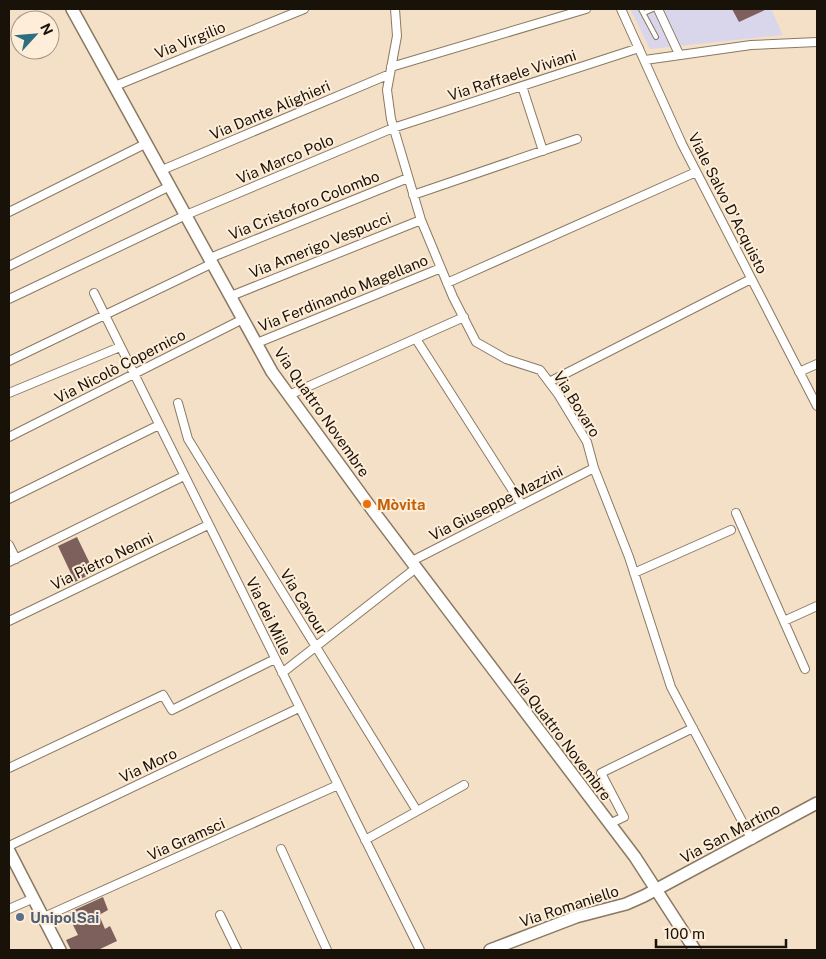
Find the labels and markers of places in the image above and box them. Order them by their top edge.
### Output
place label: Mòvita [377,496,426,513]
marker: Mòvita [361,498,373,510]
place label: UnipolSai [30,909,99,926]
marker: UnipolSai [14,911,26,923]

